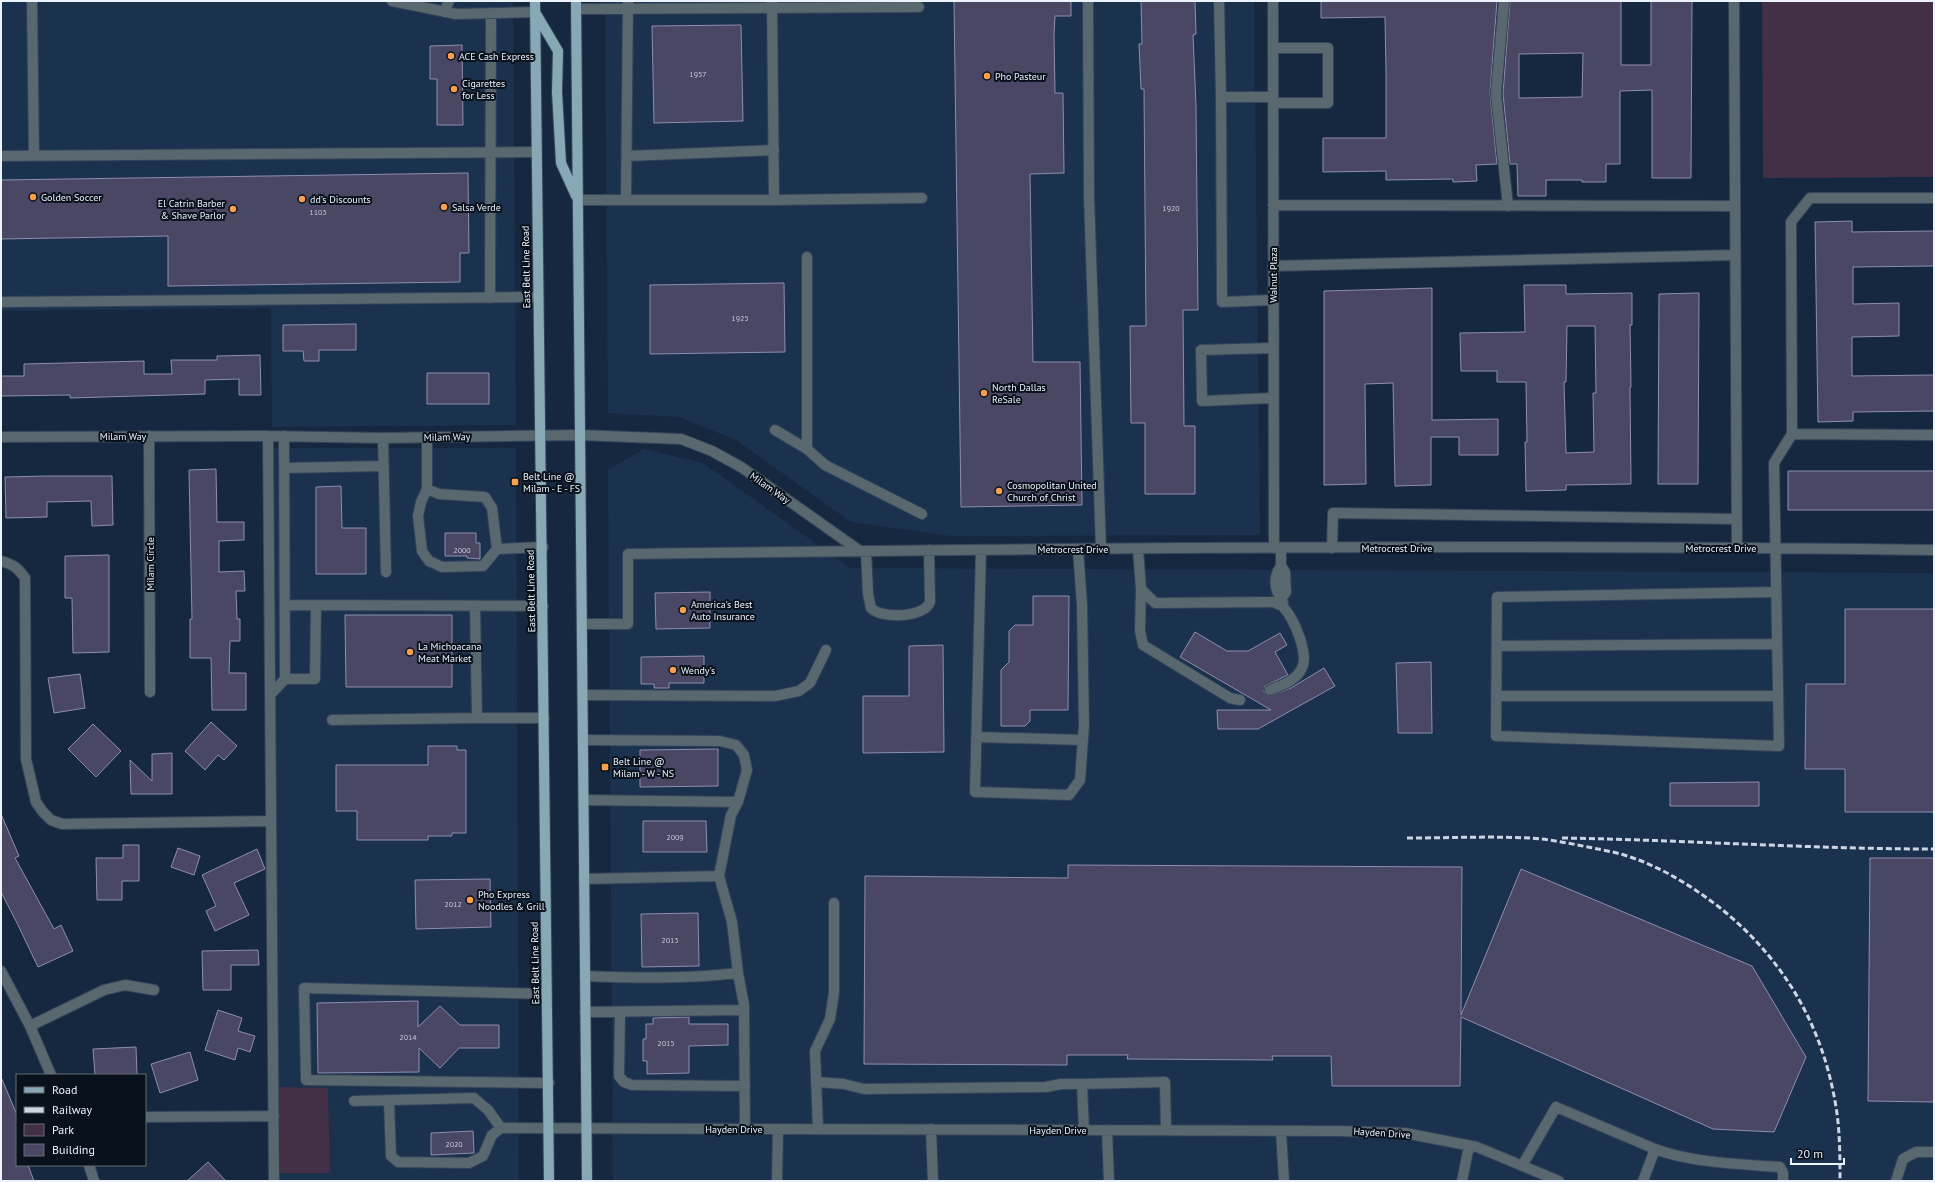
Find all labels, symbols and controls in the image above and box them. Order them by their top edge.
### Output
place label: ACE Cash Express [459,50,534,63]
marker: ACE Cash Express [446,51,456,61]
house number: 1957 [689,69,707,79]
place label: Pho Pasteur [995,70,1046,83]
marker: Pho Pasteur [982,71,992,81]
place label: Cigarettes for Less [462,77,505,102]
marker: Cigarettes for Less [449,84,459,94]
place label: Golden Soccer [41,191,102,204]
marker: Golden Soccer [28,192,38,202]
place label: dd's Discounts [310,193,371,206]
marker: dd's Discounts [297,194,307,204]
place label: El Catrin Barber & Shave Parlor [158,197,226,222]
place label: Salsa Verde [452,201,501,214]
marker: Salsa Verde [439,202,449,212]
house number: 1920 [1162,203,1180,213]
marker: El Catrin Barber & Shave Parlor [228,204,238,214]
house number: 1103 [309,207,327,217]
street label: East Belt Line Road [519,226,533,308]
street label: Walnut Plaza [1267,247,1280,303]
house number: 1925 [731,313,749,323]
place label: North Dallas ReSale [992,381,1046,406]
marker: North Dallas ReSale [979,388,989,398]
street label: Milam Way [100,430,147,443]
street label: Milam Way [424,430,471,444]
street label: Milam Way [747,469,793,507]
place label: Belt Line @ Milam - E - FS [523,470,580,495]
marker: Belt Line @ Milam - E - FS [510,477,520,487]
place label: Cosmopolitan United Church of Christ [1007,479,1097,504]
marker: Cosmopolitan United Church of Christ [994,486,1004,496]
street label: Milam Circle [144,537,157,591]
street label: Metrocrest Drive [1362,542,1432,555]
street label: Metrocrest Drive [1686,542,1756,555]
street label: Metrocrest Drive [1038,543,1108,556]
house number: 2000 [453,545,471,555]
street label: East Belt Line Road [524,550,538,632]
place label: America's Best Auto Insurance [691,598,755,623]
marker: America's Best Auto Insurance [678,605,688,615]
place label: La Michoacana Meat Market [418,640,481,665]
marker: La Michoacana Meat Market [405,647,415,657]
place label: Wendy's [681,664,715,677]
marker: Wendy's [668,665,678,675]
place label: Belt Line @ Milam - W - NS [613,755,674,780]
marker: Belt Line @ Milam - W - NS [600,762,610,772]
house number: 2009 [666,832,684,842]
place label: Pho Express Noodles & Grill [478,888,545,913]
marker: Pho Express Noodles & Grill [465,895,475,905]
house number: 2012 [444,899,462,909]
street label: East Belt Line Road [528,922,542,1004]
house number: 2013 [661,935,679,945]
house number: 2014 [399,1032,417,1042]
house number: 2015 [657,1038,675,1048]
legend [16,1074,146,1166]
text: Road [52,1082,77,1097]
text: Railway [52,1102,92,1117]
text: Park [52,1122,74,1137]
street label: Hayden Drive [705,1123,763,1136]
street label: Hayden Drive [1029,1124,1087,1137]
street label: Hayden Drive [1353,1125,1411,1141]
house number: 2020 [445,1139,463,1149]
scale bar [1791,1140,1844,1166]
text: Building [52,1142,95,1157]
text: 20 m [1797,1146,1823,1161]

